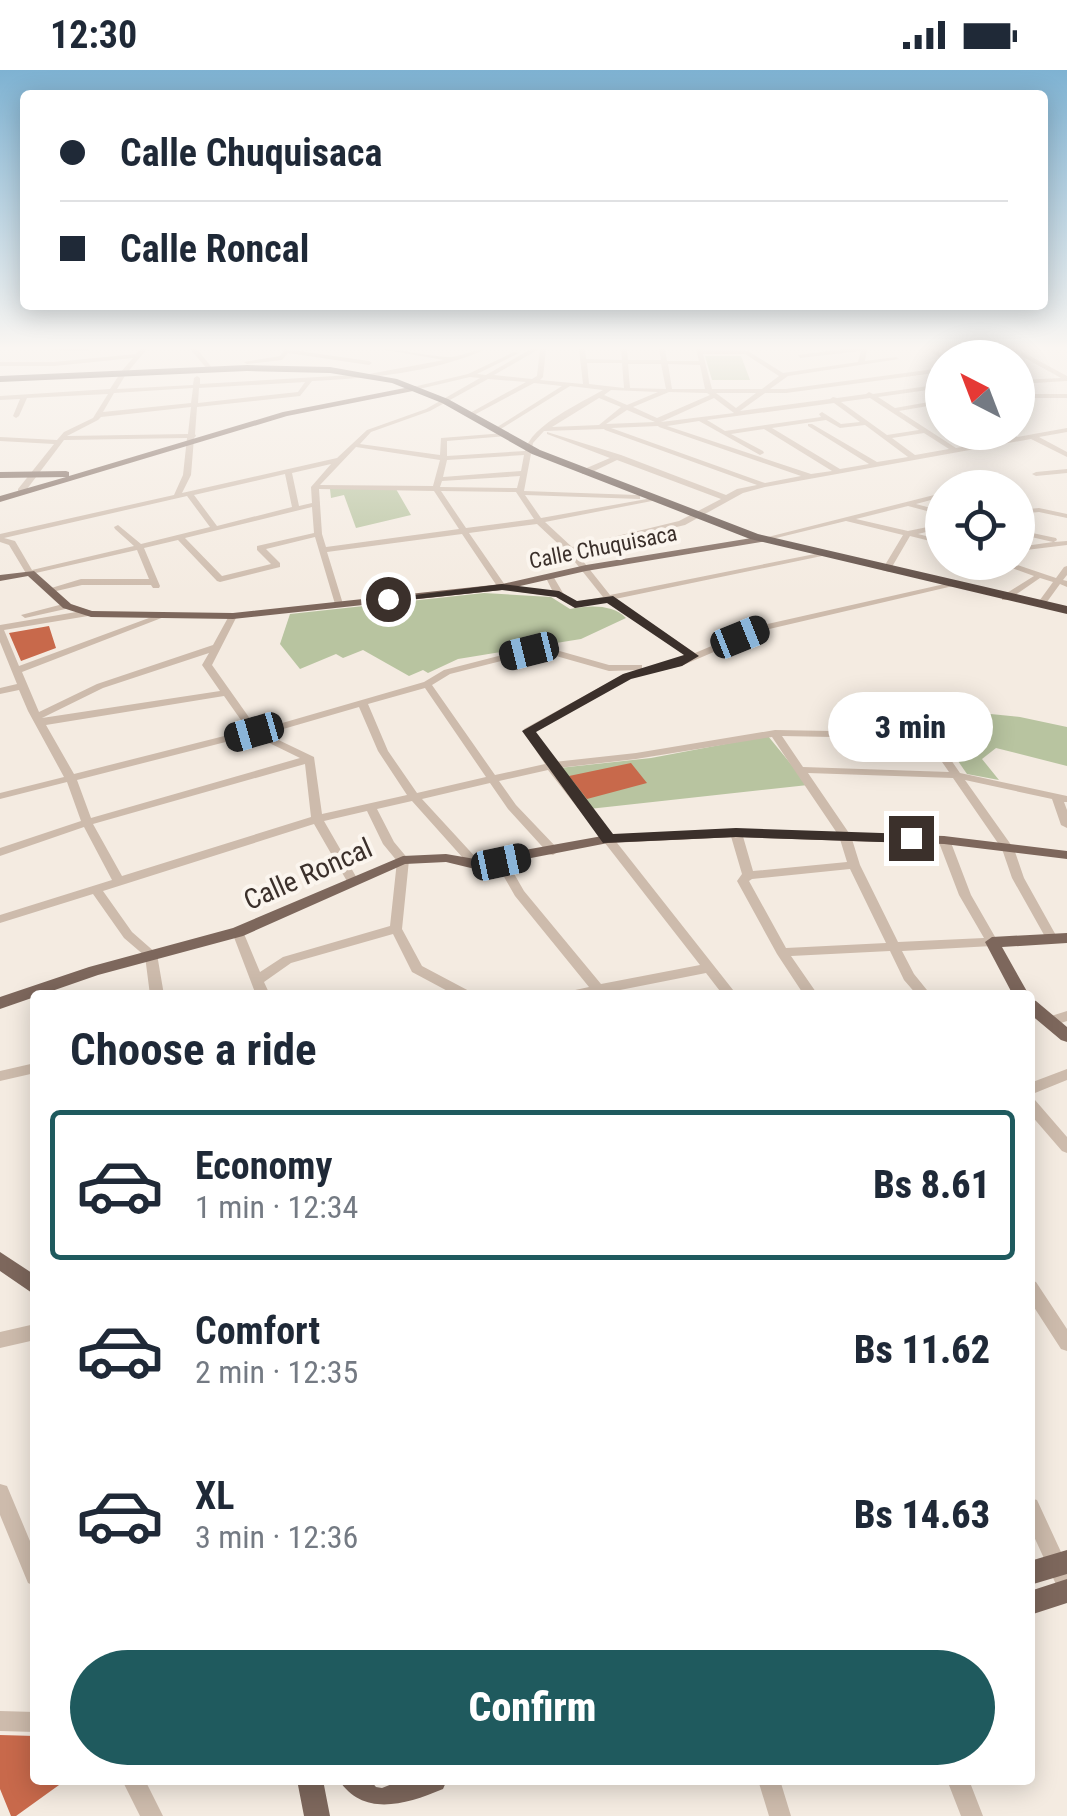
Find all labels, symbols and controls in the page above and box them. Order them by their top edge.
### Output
text: 12:30 [50,13,137,57]
text: Calle Chuquisaca [120,131,382,175]
text: Calle Roncal [120,227,309,271]
north arrow [925,340,1035,450]
map controls [925,340,1035,580]
button: locate [925,470,1035,580]
street label: Calle Chuquisaca [527,520,679,574]
route start [366,577,411,622]
car [707,612,773,662]
car [496,629,562,673]
callout: 3 min [828,693,994,763]
text: 3 min [875,708,946,746]
car [221,709,287,755]
route end [889,816,934,861]
street label: Calle Roncal [239,831,377,917]
car [469,841,533,883]
text: Choose a ride [70,1023,317,1076]
icon: car [75,1140,165,1230]
text: Economy [195,1144,332,1188]
text: Bs 8.61 [873,1163,990,1207]
text: 1 min · 12:34 [195,1188,358,1226]
icon: car [75,1305,165,1395]
text: Comfort [195,1309,320,1353]
text: Bs 11.62 [854,1328,990,1372]
text: 2 min · 12:35 [195,1353,358,1391]
icon: car [75,1470,165,1560]
text: XL [195,1474,234,1518]
text: Bs 14.63 [854,1493,990,1537]
text: 3 min · 12:36 [195,1518,358,1556]
button: Confirm [70,1650,995,1765]

